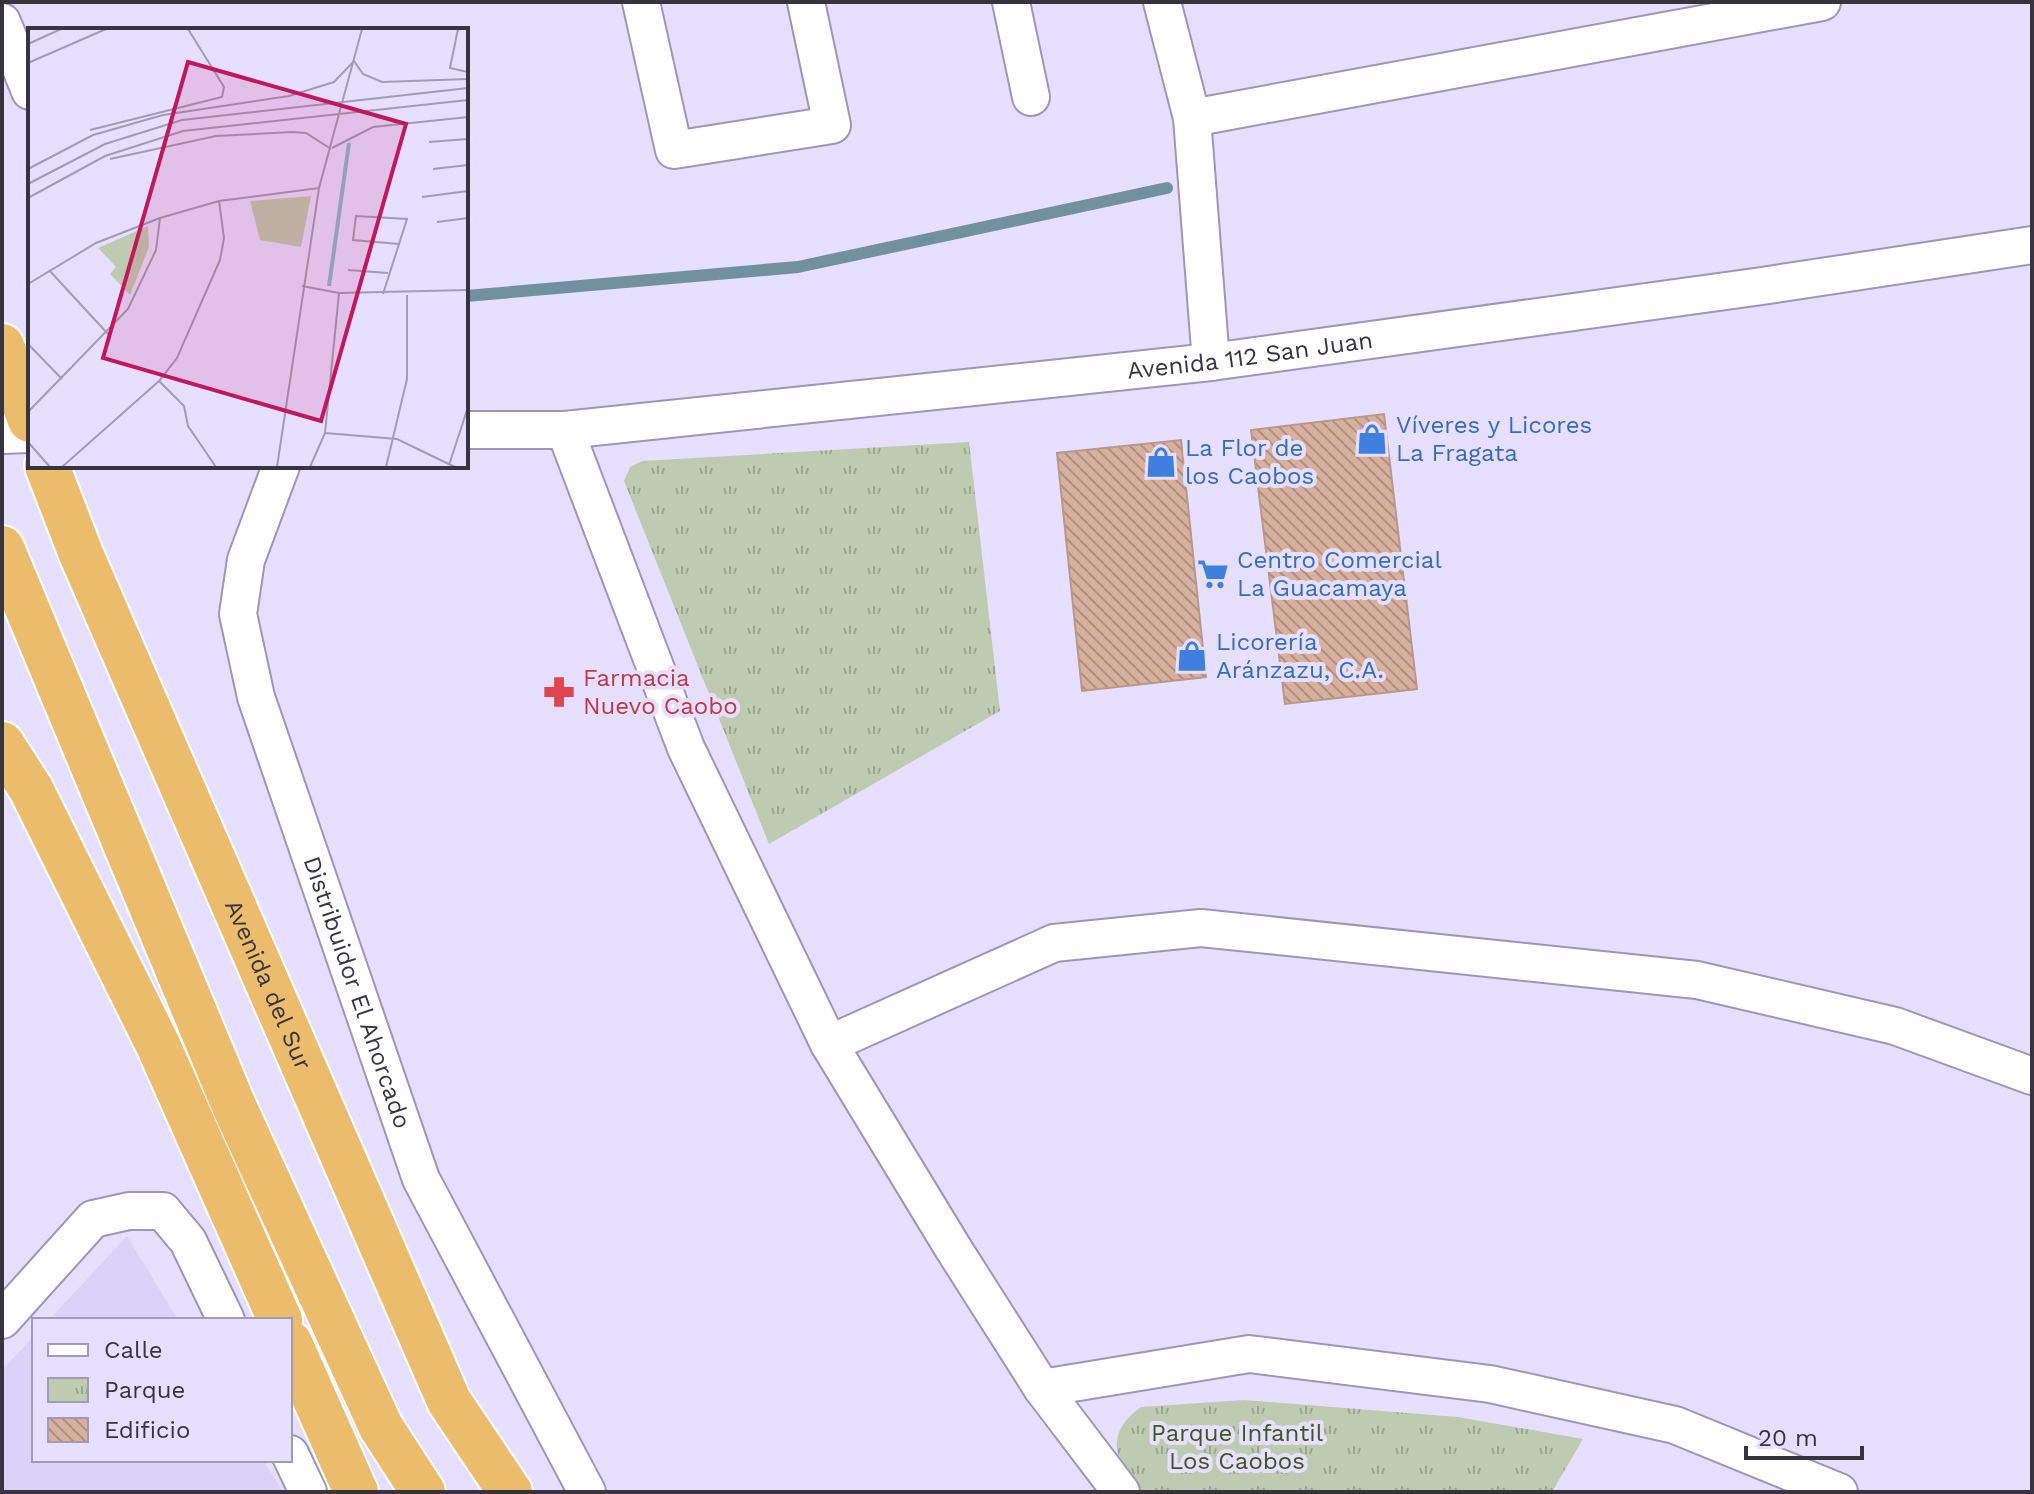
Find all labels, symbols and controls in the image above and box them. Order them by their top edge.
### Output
inset map [28,28,468,468]
street label: Avenida 112 San Juan [1126,326,1374,385]
place label: Víveres y Licores La Fragata [1396,411,1592,467]
shop icon: Víveres y Licores La Fragata [1355,422,1389,456]
place label: La Flor de los Caobos [1185,434,1314,490]
shop icon: La Flor de los Caobos [1144,445,1178,479]
place label: Centro Comercial La Guacamaya [1237,546,1442,602]
supermarket icon: Centro Comercial La Guacamaya [1196,557,1230,591]
place label: Licorería Aránzazu, C.A. [1216,628,1384,684]
shop icon: Licorería Aránzazu, C.A. [1175,639,1209,673]
place label: Farmacia Nuevo Caobo [583,664,738,720]
pharmacy icon: Farmacia Nuevo Caobo [542,675,576,709]
street label: Distribuidor El Ahorcado [298,853,417,1132]
street label: Avenida del Sur [219,896,317,1074]
legend [32,1318,292,1462]
text: Calle [104,1336,163,1364]
text: Parque [104,1376,185,1404]
scale bar [1746,1410,1862,1460]
text: Edificio [104,1416,190,1444]
park label: Parque Infantil Los Caobos [1151,1419,1324,1475]
text: 20 m [1758,1424,1818,1452]

